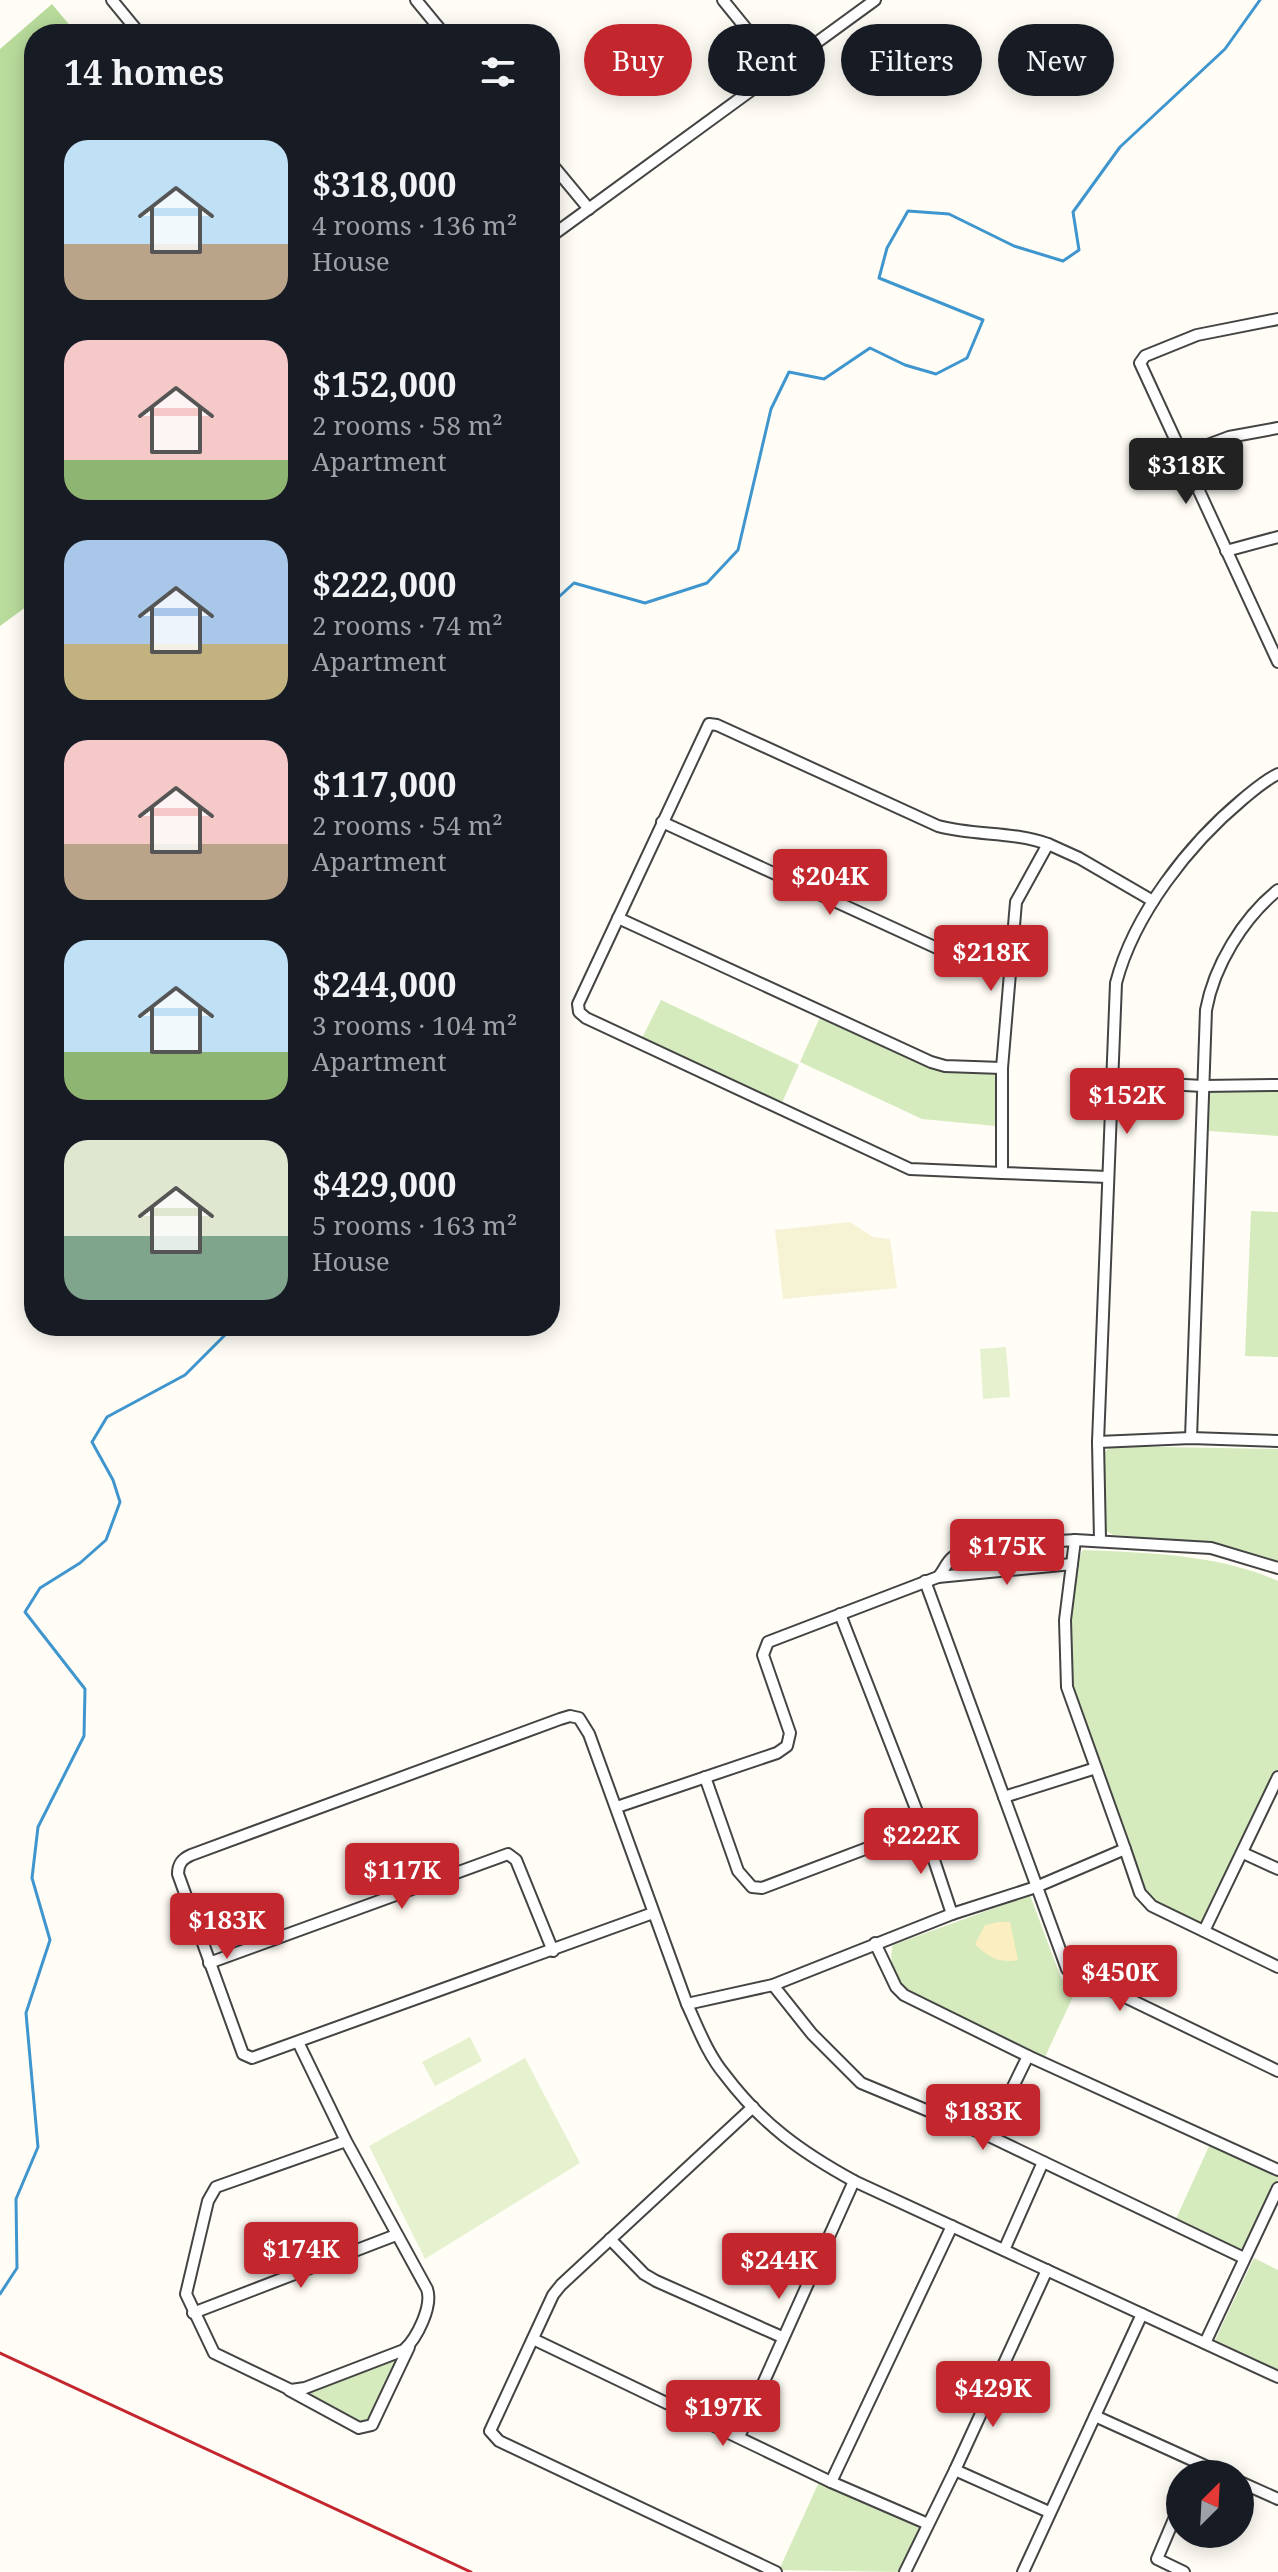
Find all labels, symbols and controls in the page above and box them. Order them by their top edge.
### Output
chip: Buy [584,24,692,96]
chip: Rent [708,24,825,96]
chip: Filters [841,24,982,96]
chip: New [998,24,1114,96]
text: 14 homes [64,49,224,95]
icon: filters [476,50,520,94]
text: $318,000 [312,161,456,207]
icon: home [128,172,224,268]
text: 4 rooms · 136 m² [312,207,517,243]
text: House [312,243,390,279]
text: $152,000 [312,361,456,407]
icon: home [128,372,224,468]
text: 2 rooms · 58 m² [312,407,503,443]
pin: $318K [1130,438,1242,506]
text: Apartment [312,443,447,479]
text: $318K [1147,446,1225,482]
text: $222,000 [312,561,456,607]
icon: home [128,572,224,668]
text: 2 rooms · 74 m² [312,607,503,643]
text: Apartment [312,643,447,679]
text: $117,000 [312,761,456,807]
icon: home [128,772,224,868]
text: 2 rooms · 54 m² [312,807,503,843]
text: Apartment [312,843,447,879]
pin: $204K [774,849,886,917]
text: $204K [791,857,869,893]
pin: $218K [935,925,1047,993]
text: $218K [952,933,1030,969]
text: $244,000 [312,961,456,1007]
icon: home [128,972,224,1068]
text: 3 rooms · 104 m² [312,1007,517,1043]
text: Apartment [312,1043,447,1079]
pin: $152K [1071,1068,1183,1136]
text: $152K [1088,1076,1166,1112]
text: $429,000 [312,1161,456,1207]
icon: home [128,1172,224,1268]
text: 5 rooms · 163 m² [312,1207,517,1243]
text: House [312,1243,390,1279]
pin: $175K [951,1519,1063,1587]
text: $175K [968,1527,1046,1563]
pin: $222K [865,1808,977,1876]
text: $222K [882,1816,960,1852]
pin: $117K [346,1843,458,1911]
text: $117K [363,1851,441,1887]
pin: $183K [171,1893,283,1961]
text: $183K [188,1901,266,1937]
pin: $450K [1064,1945,1176,2013]
text: $450K [1081,1953,1159,1989]
pin: $183K [927,2084,1039,2152]
text: $183K [944,2092,1022,2128]
pin: $174K [245,2222,357,2290]
text: $174K [262,2230,340,2266]
pin: $244K [723,2233,835,2301]
text: $244K [740,2241,818,2277]
pin: $429K [937,2361,1049,2429]
text: $429K [954,2369,1032,2405]
pin: $197K [667,2380,779,2448]
text: $197K [684,2388,762,2424]
north arrow [1166,2460,1254,2548]
map controls [1166,2460,1254,2548]

